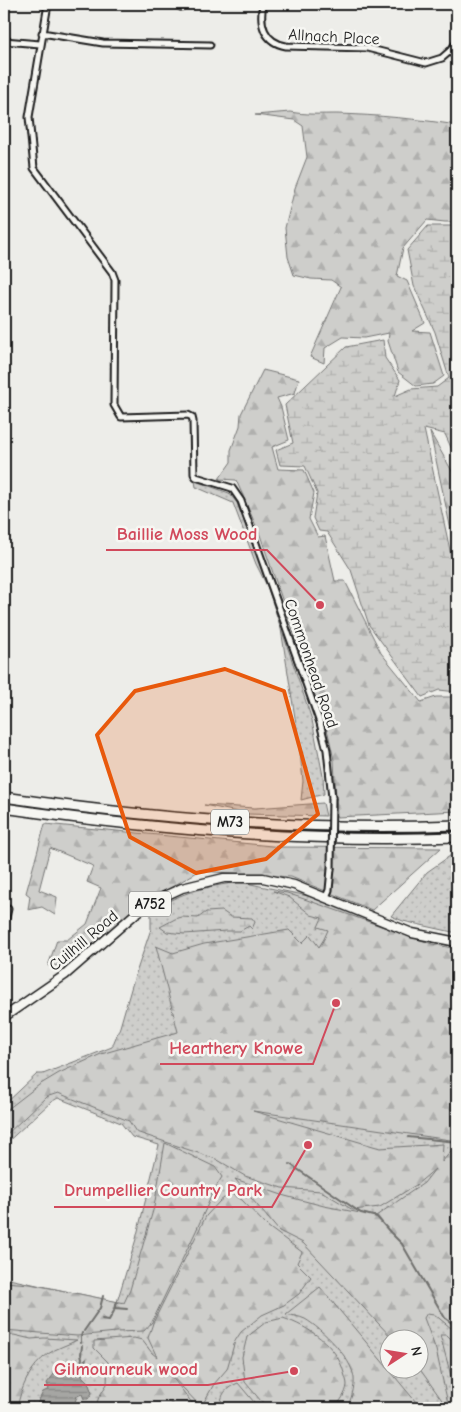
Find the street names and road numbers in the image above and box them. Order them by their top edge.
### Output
street label: Allnach Place [288,26,380,48]
street label: Commonhead Road [281,596,342,730]
road number: M73 [211,810,249,834]
road number: A752 [129,892,171,916]
street label: Cuilhill Road [46,907,122,975]

